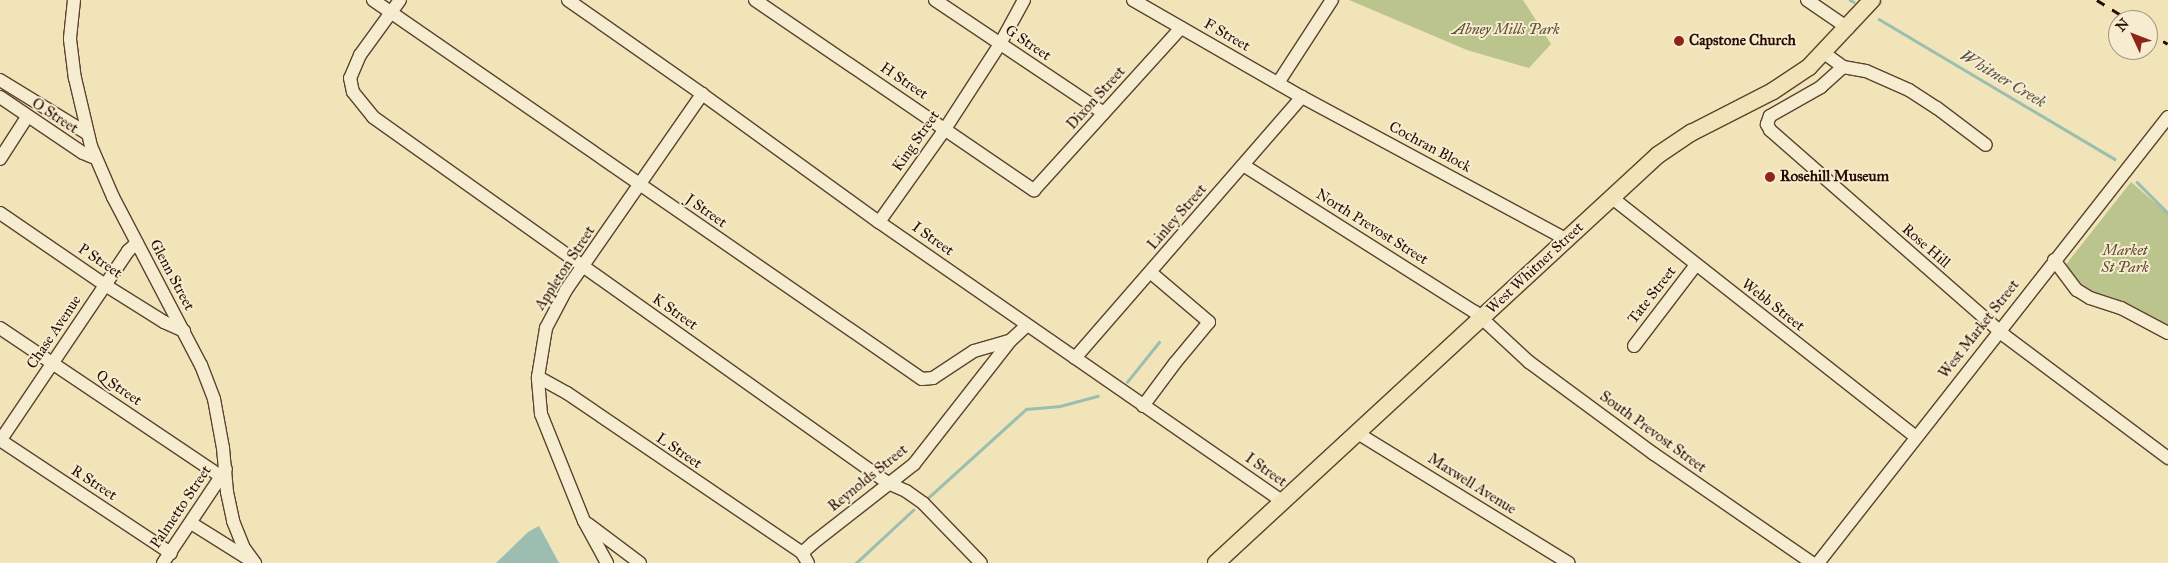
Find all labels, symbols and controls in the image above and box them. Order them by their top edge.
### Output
north arrow [2108,10,2158,60]
street label: F Street [1201,15,1253,55]
text: N [2112,15,2133,35]
street label: G Street [1002,21,1054,65]
park label: Abney Mills Park [1452,21,1560,39]
place label: Capstone Church [1689,32,1796,50]
marker: Capstone Church [1673,35,1685,47]
water label: Whitner Creek [1957,46,2049,112]
street label: H Street [877,59,931,103]
street label: Dixon Street [1063,63,1129,133]
street label: O Street [28,94,82,138]
street label: King Street [888,107,944,175]
street label: Cochran Block [1386,118,1474,176]
place label: Rosehill Museum [1780,168,1889,186]
marker: Rosehill Museum [1764,171,1776,183]
street label: Linley Street [1144,181,1210,253]
street label: North Prevost Street [1313,185,1431,269]
street label: J Street [682,190,730,232]
street label: I Street [909,218,957,260]
street label: West Whitner Street [1483,218,1587,318]
street label: Rose Hill [1898,220,1954,272]
street label: Appleton Street [531,222,599,314]
street label: Glenn Street [146,236,198,314]
street label: P Street [75,240,125,282]
park label: Market St Park [2101,241,2149,276]
street label: Tate Street [1624,263,1680,327]
street label: Webb Street [1738,275,1808,335]
street label: West Market Street [1935,276,2023,382]
street label: K Street [649,290,701,334]
street label: Chase Avenue [23,292,85,372]
street label: Q Street [93,366,145,410]
street label: South Prevost Street [1596,387,1710,477]
street label: L Street [653,429,705,473]
street label: Reynolds Street [825,441,911,515]
street label: I Street [1242,449,1290,491]
street label: Maxwell Avenue [1424,450,1520,518]
street label: R Street [68,462,120,504]
street label: Palmetto Street [147,462,215,552]

